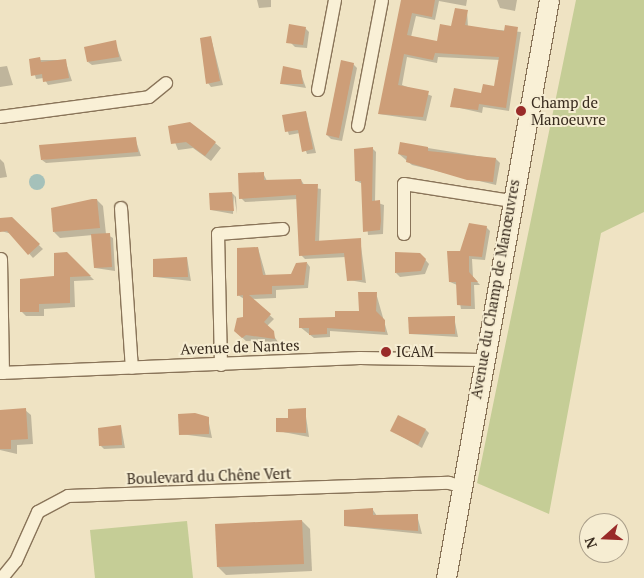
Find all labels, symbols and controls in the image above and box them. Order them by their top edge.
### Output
place label: Champ de Manoeuvre [531,93,606,128]
marker: Champ de Manoeuvre [515,105,527,117]
street label: Avenue du Champ de Manœuvres [467,178,523,400]
street label: Avenue de Nantes [180,336,300,358]
place label: ICAM [396,343,434,361]
marker: ICAM [380,346,392,358]
street label: Boulevard du Chêne Vert [126,464,292,488]
north arrow [579,513,629,563]
text: N [580,535,601,551]

